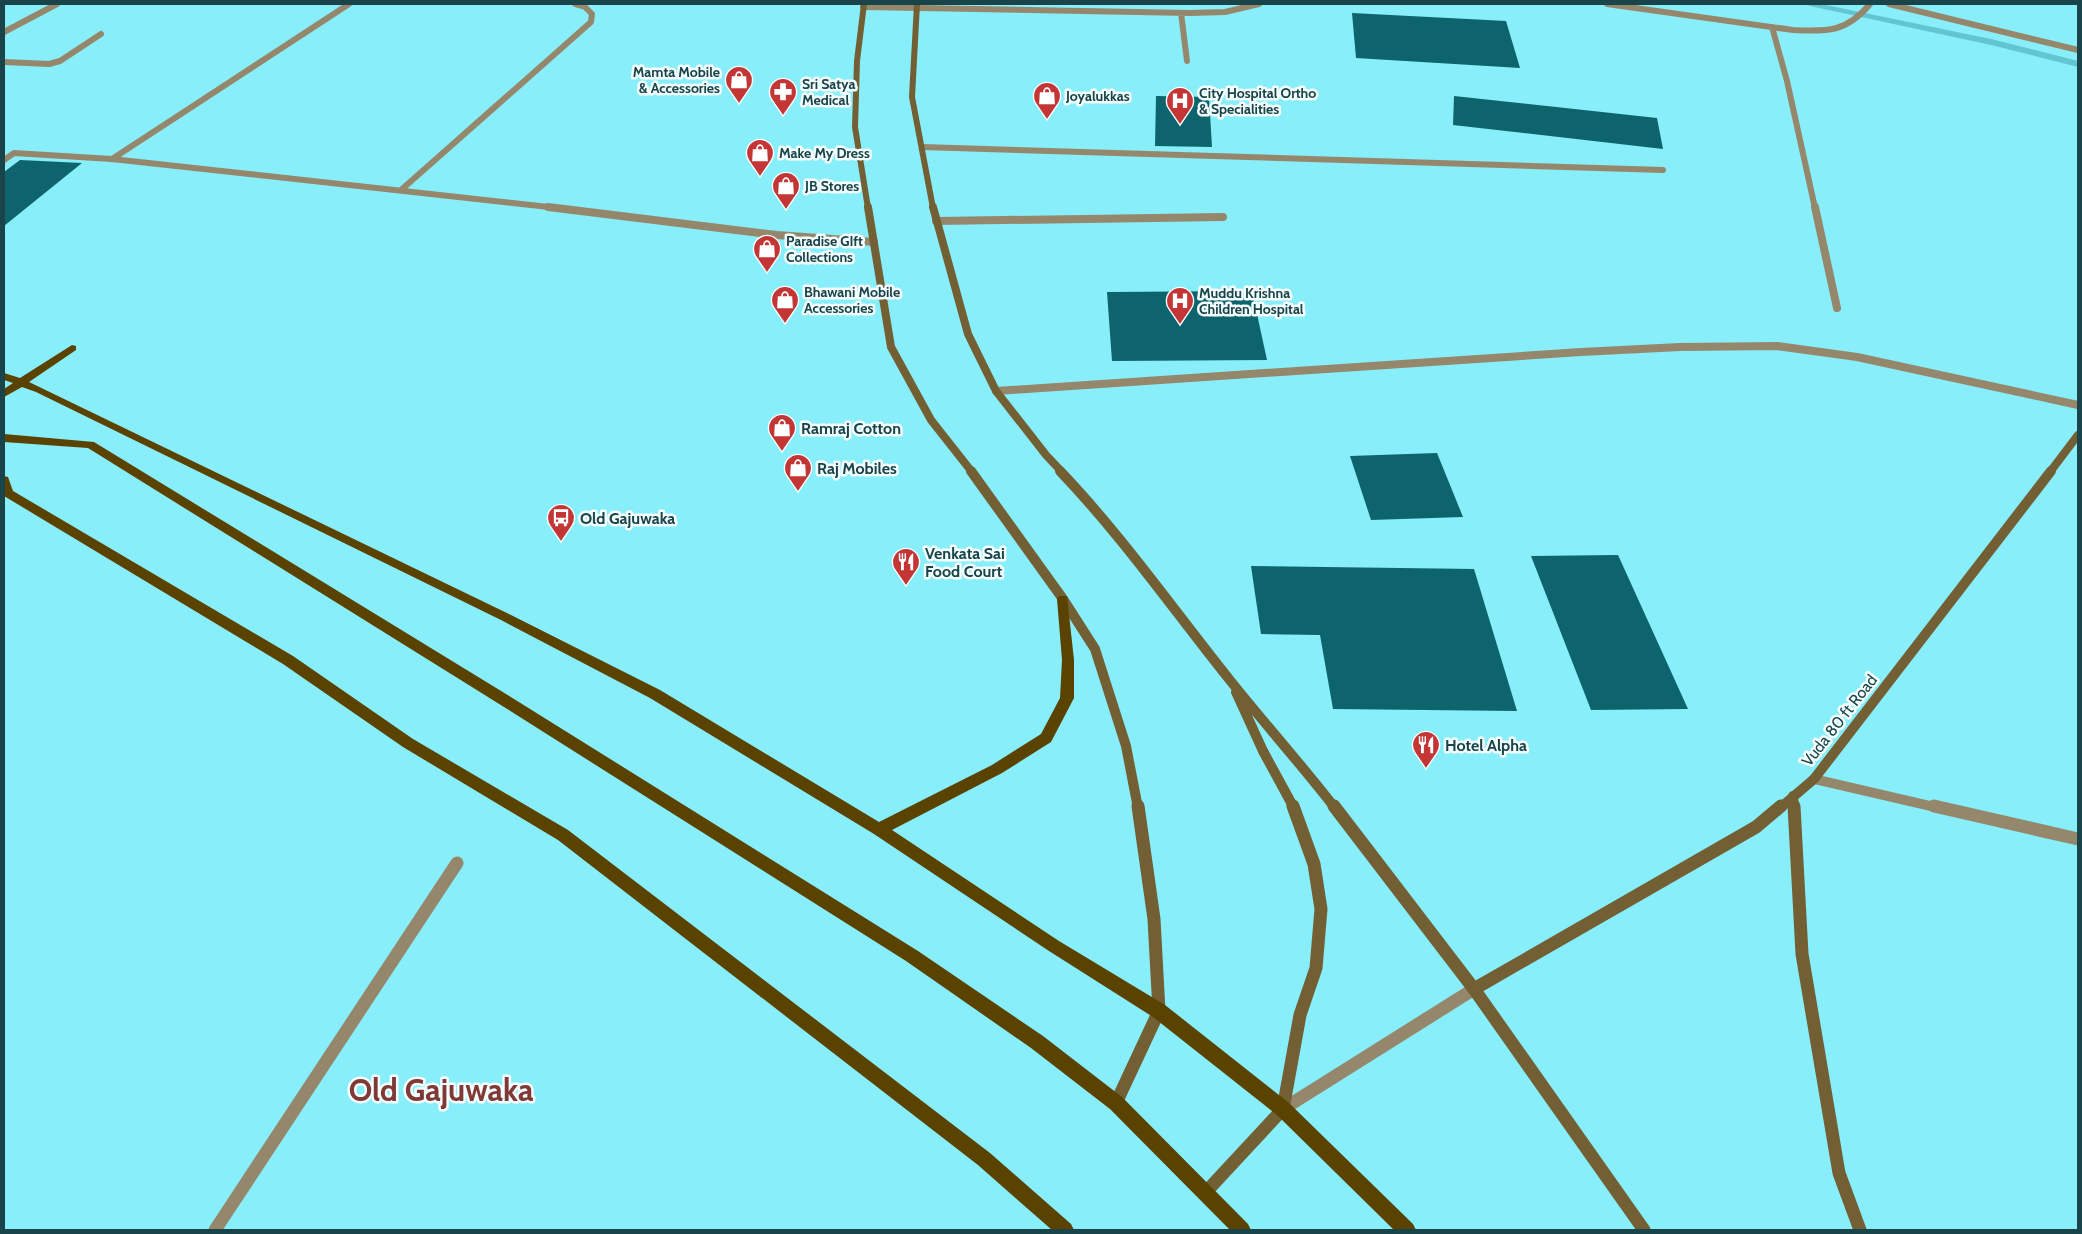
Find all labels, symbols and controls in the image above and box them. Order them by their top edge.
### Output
place label: Mamta Mobile & Accessories [633,63,720,97]
shop icon: Mamta Mobile & Accessories [724,65,754,104]
place label: Sri Satya Medical [802,75,855,109]
pharmacy icon: Sri Satya Medical [768,77,798,116]
shop icon: Joyalukkas [1032,81,1062,120]
place label: City Hospital Ortho & Specialities [1199,84,1316,118]
hospital icon: City Hospital Ortho & Specialities [1165,86,1195,125]
place label: Joyalukkas [1065,87,1130,105]
shop icon: Make My Dress [745,138,775,177]
place label: Make My Dress [779,144,870,162]
shop icon: JB Stores [771,171,801,210]
place label: JB Stores [804,177,859,195]
place label: Paradise GIft Collections [786,232,863,266]
shop icon: Paradise GIft Collections [752,234,782,273]
place label: Bhawani Mobile Accessories [804,283,900,317]
place label: Muddu Krishna Children Hospital [1199,284,1304,318]
shop icon: Bhawani Mobile Accessories [770,285,800,324]
hospital icon: Muddu Krishna Children Hospital [1165,286,1195,325]
shop icon: Ramraj Cotton [767,413,797,452]
place label: Ramraj Cotton [801,419,901,438]
shop icon: Raj Mobiles [783,453,813,492]
place label: Raj Mobiles [817,459,897,478]
bus stop icon: Old Gajuwaka [546,503,576,542]
place label: Old Gajuwaka [580,509,675,528]
place label: Venkata Sai Food Court [925,544,1005,581]
restaurant icon: Venkata Sai Food Court [891,547,921,586]
street label: Vuda 80 ft Road [1798,671,1881,770]
restaurant icon: Hotel Alpha [1411,730,1441,769]
place label: Hotel Alpha [1445,736,1527,755]
district label: Old Gajuwaka [349,1071,534,1109]

